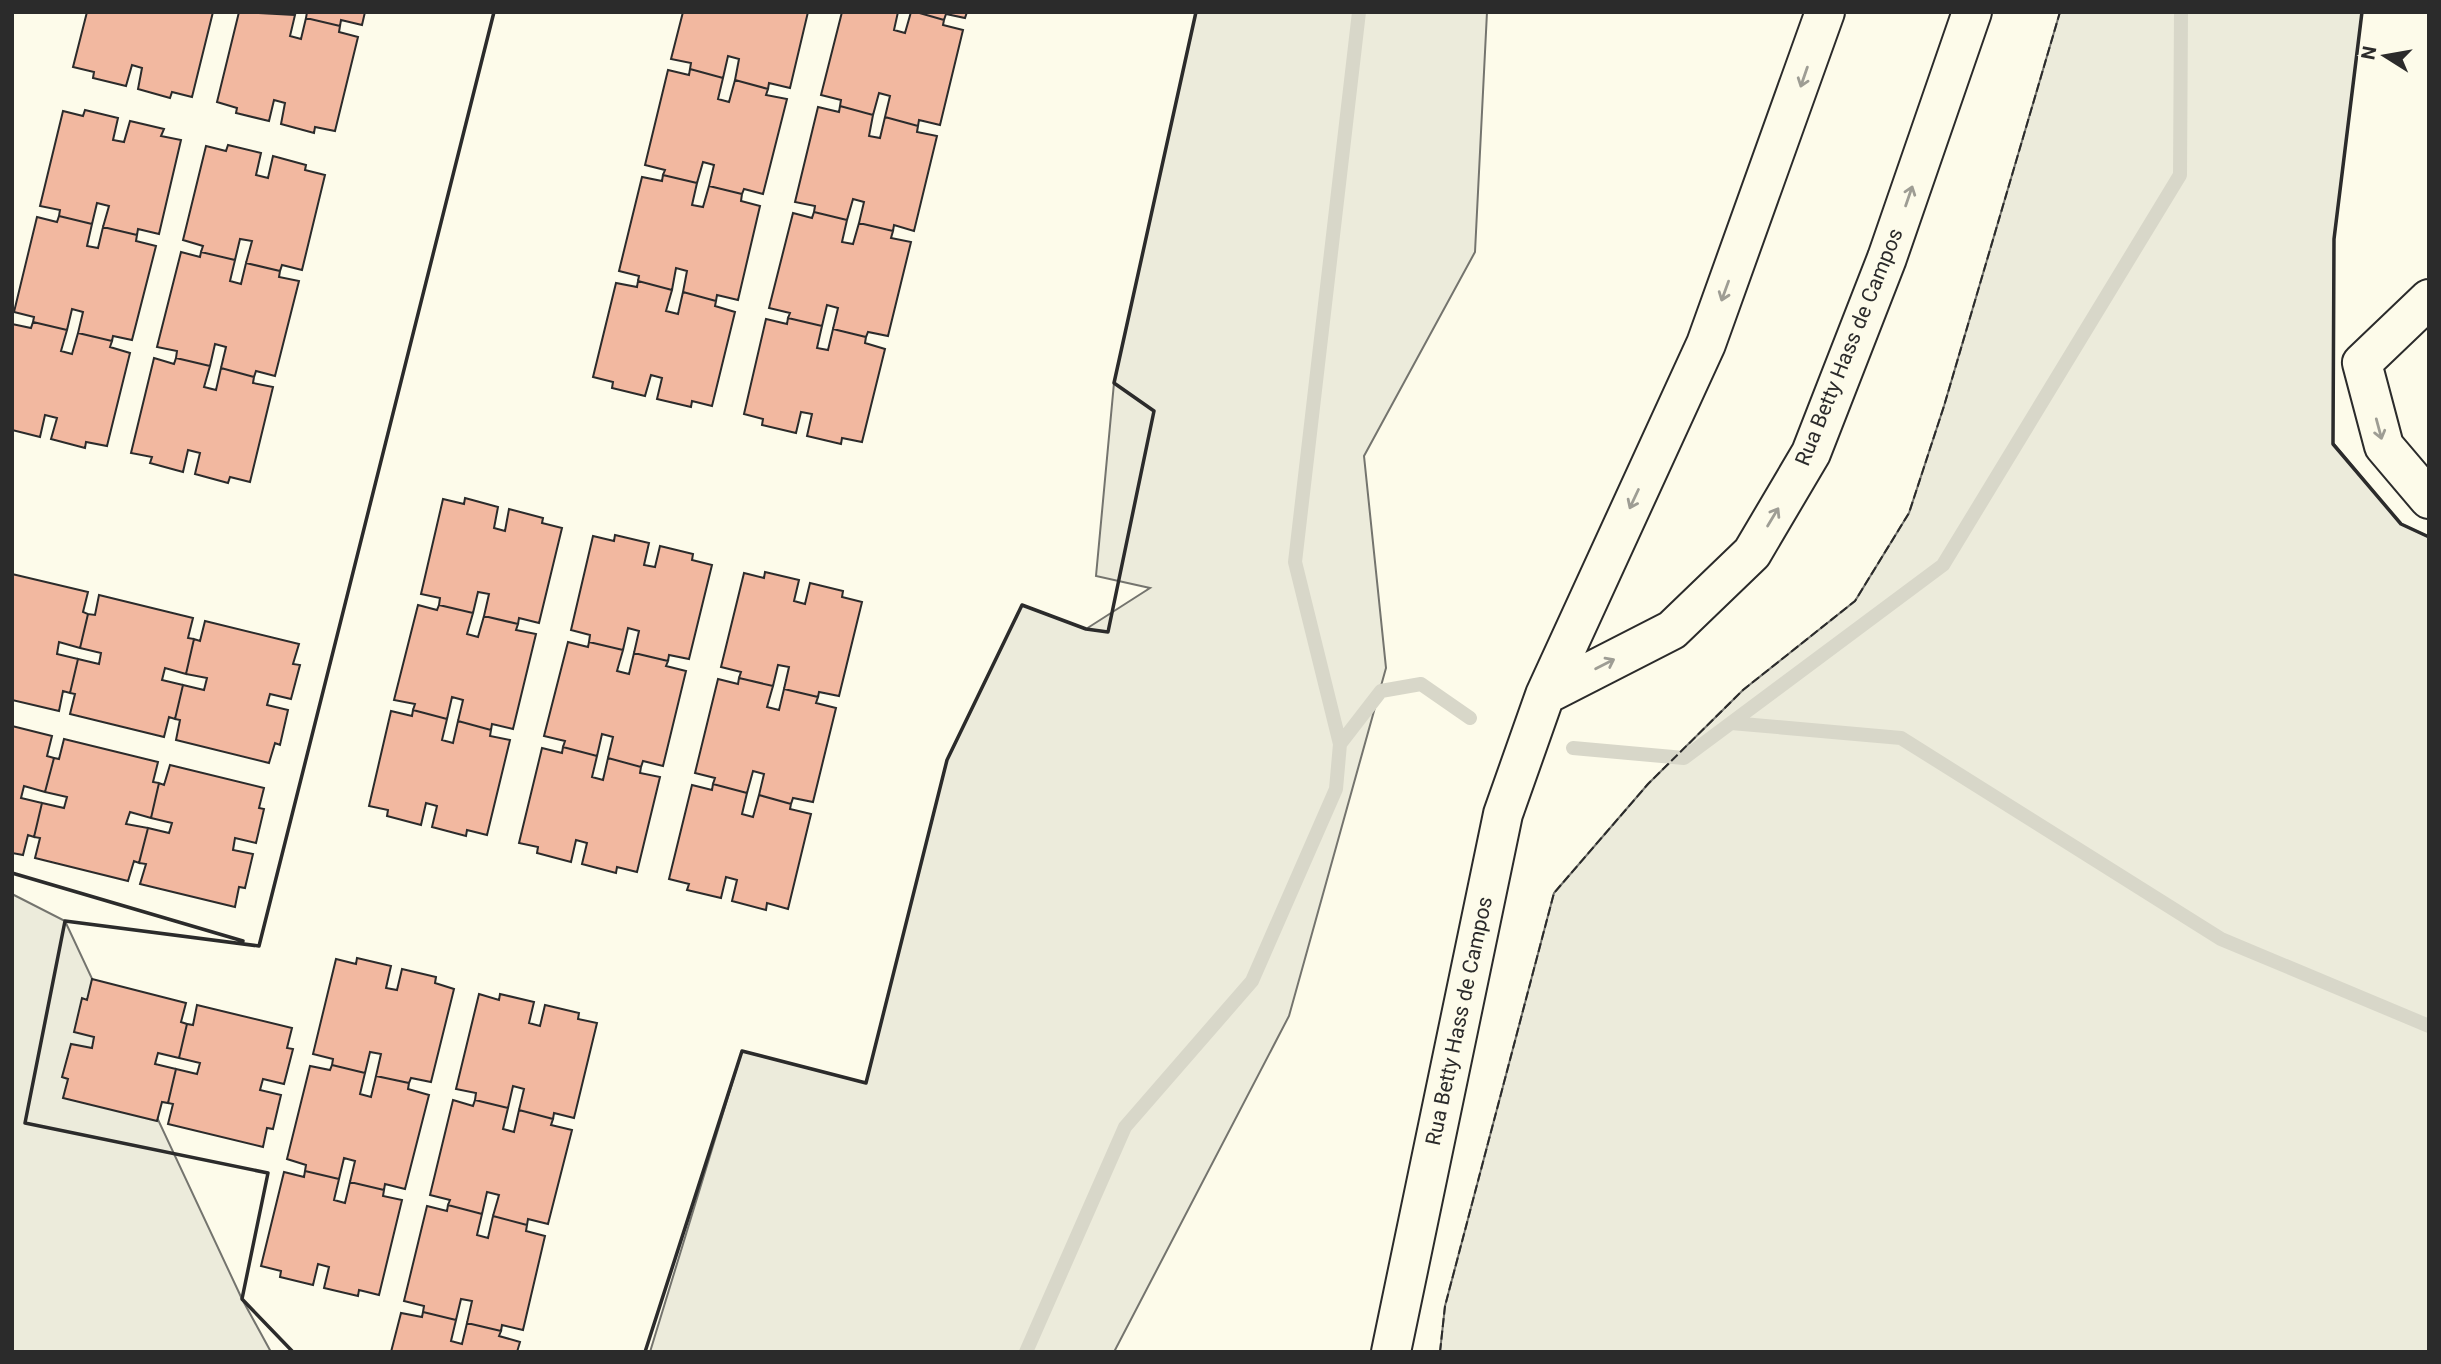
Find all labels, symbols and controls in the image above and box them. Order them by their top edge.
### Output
north arrow [2350,21,2420,91]
text: N [2356,44,2381,62]
one-way arrow [1797,66,1810,88]
one-way arrow [1904,185,1916,207]
street label: Rua Betty Hass de Campos [1790,225,1908,469]
one-way arrow [1718,279,1731,301]
one-way arrow [2373,417,2386,440]
one-way arrow [1627,488,1640,509]
one-way arrow [1767,508,1781,528]
one-way arrow [1595,657,1615,671]
street label: Rua Betty Hass de Campos [1421,894,1497,1148]

